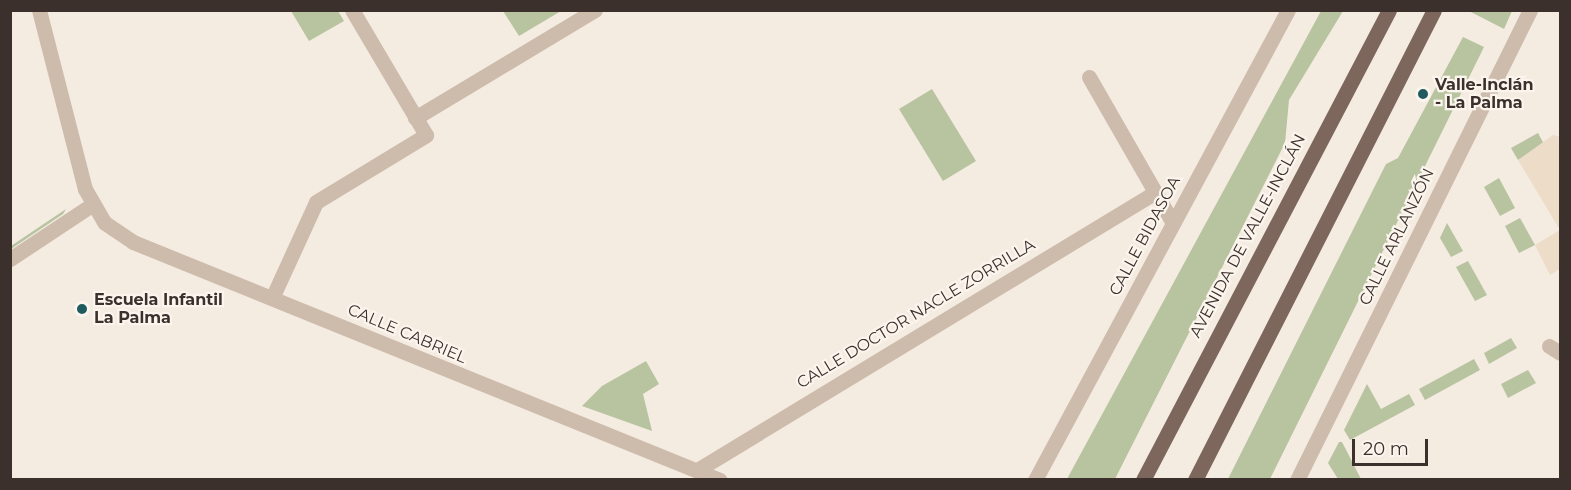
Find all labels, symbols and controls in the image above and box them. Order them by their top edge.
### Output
place label: Valle-Inclán - La Palma [1435,75,1534,113]
marker: Valle-Inclán - La Palma [1416,87,1430,101]
street label: AVENIDA DE VALLE-INCLÁN [1186,131,1310,341]
street label: CALLE ARLANZÓN [1356,165,1438,309]
street label: CALLE BIDASOA [1105,173,1185,299]
street label: CALLE DOCTOR NACLE ZORRILLA [794,235,1038,393]
place label: Escuela Infantil La Palma [94,290,223,328]
street label: CALLE CABRIEL [345,300,469,368]
marker: Escuela Infantil La Palma [75,302,89,316]
scale bar [1355,427,1432,465]
text: 20 m [1363,438,1409,460]

